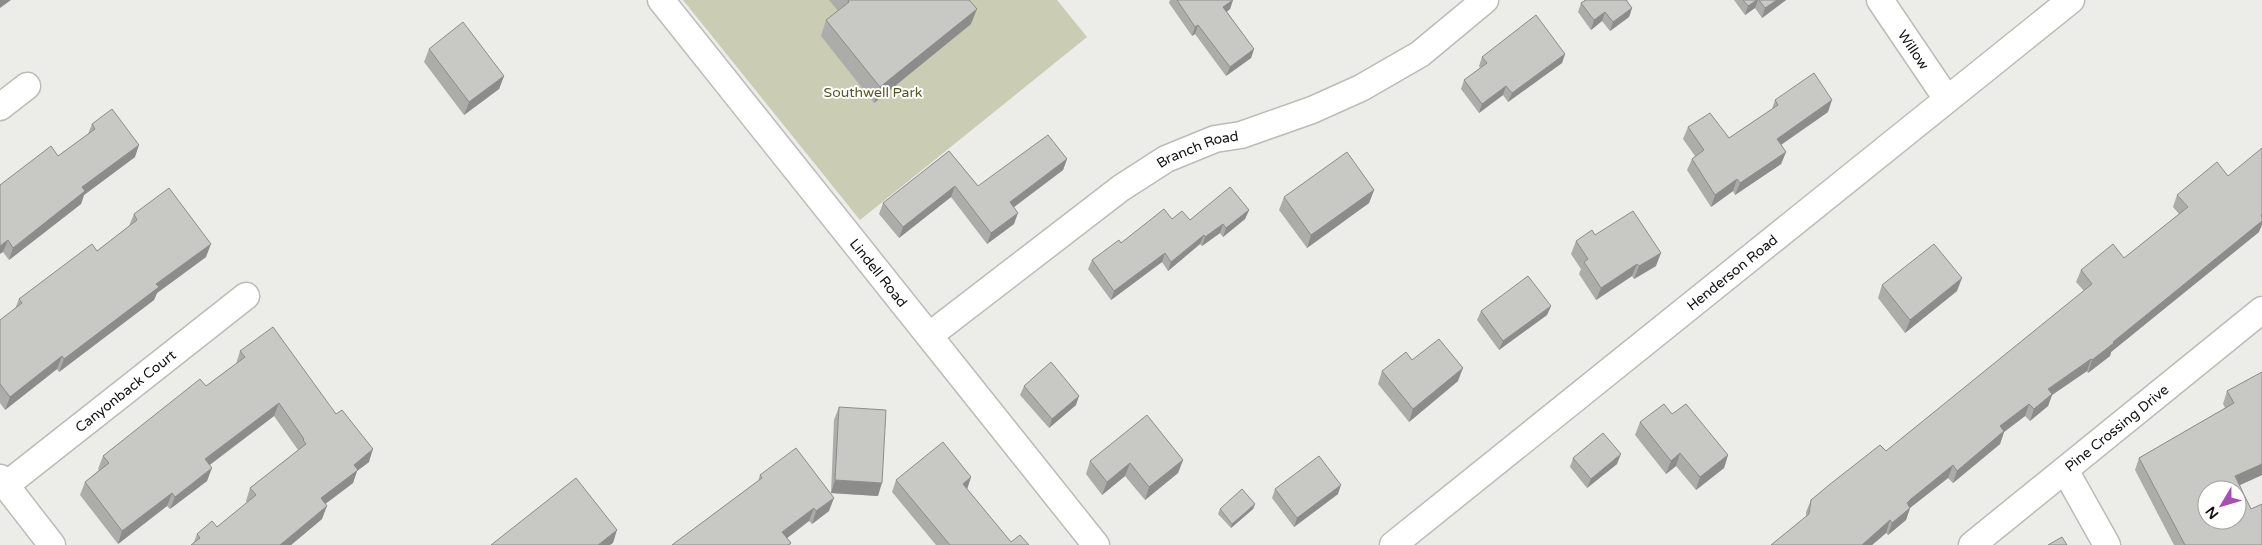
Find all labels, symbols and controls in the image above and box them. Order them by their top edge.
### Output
street label: Willow [1894,27,1933,73]
park label: Southwell Park [824,84,923,101]
street label: Branch Road [1154,127,1240,172]
street label: Henderson Road [1684,231,1781,314]
street label: Lindell Road [846,235,911,311]
street label: Canyonback Court [72,346,180,436]
street label: Pine Crossing Drive [2061,381,2172,475]
north arrow [2197,480,2247,530]
text: N [2202,503,2222,522]

